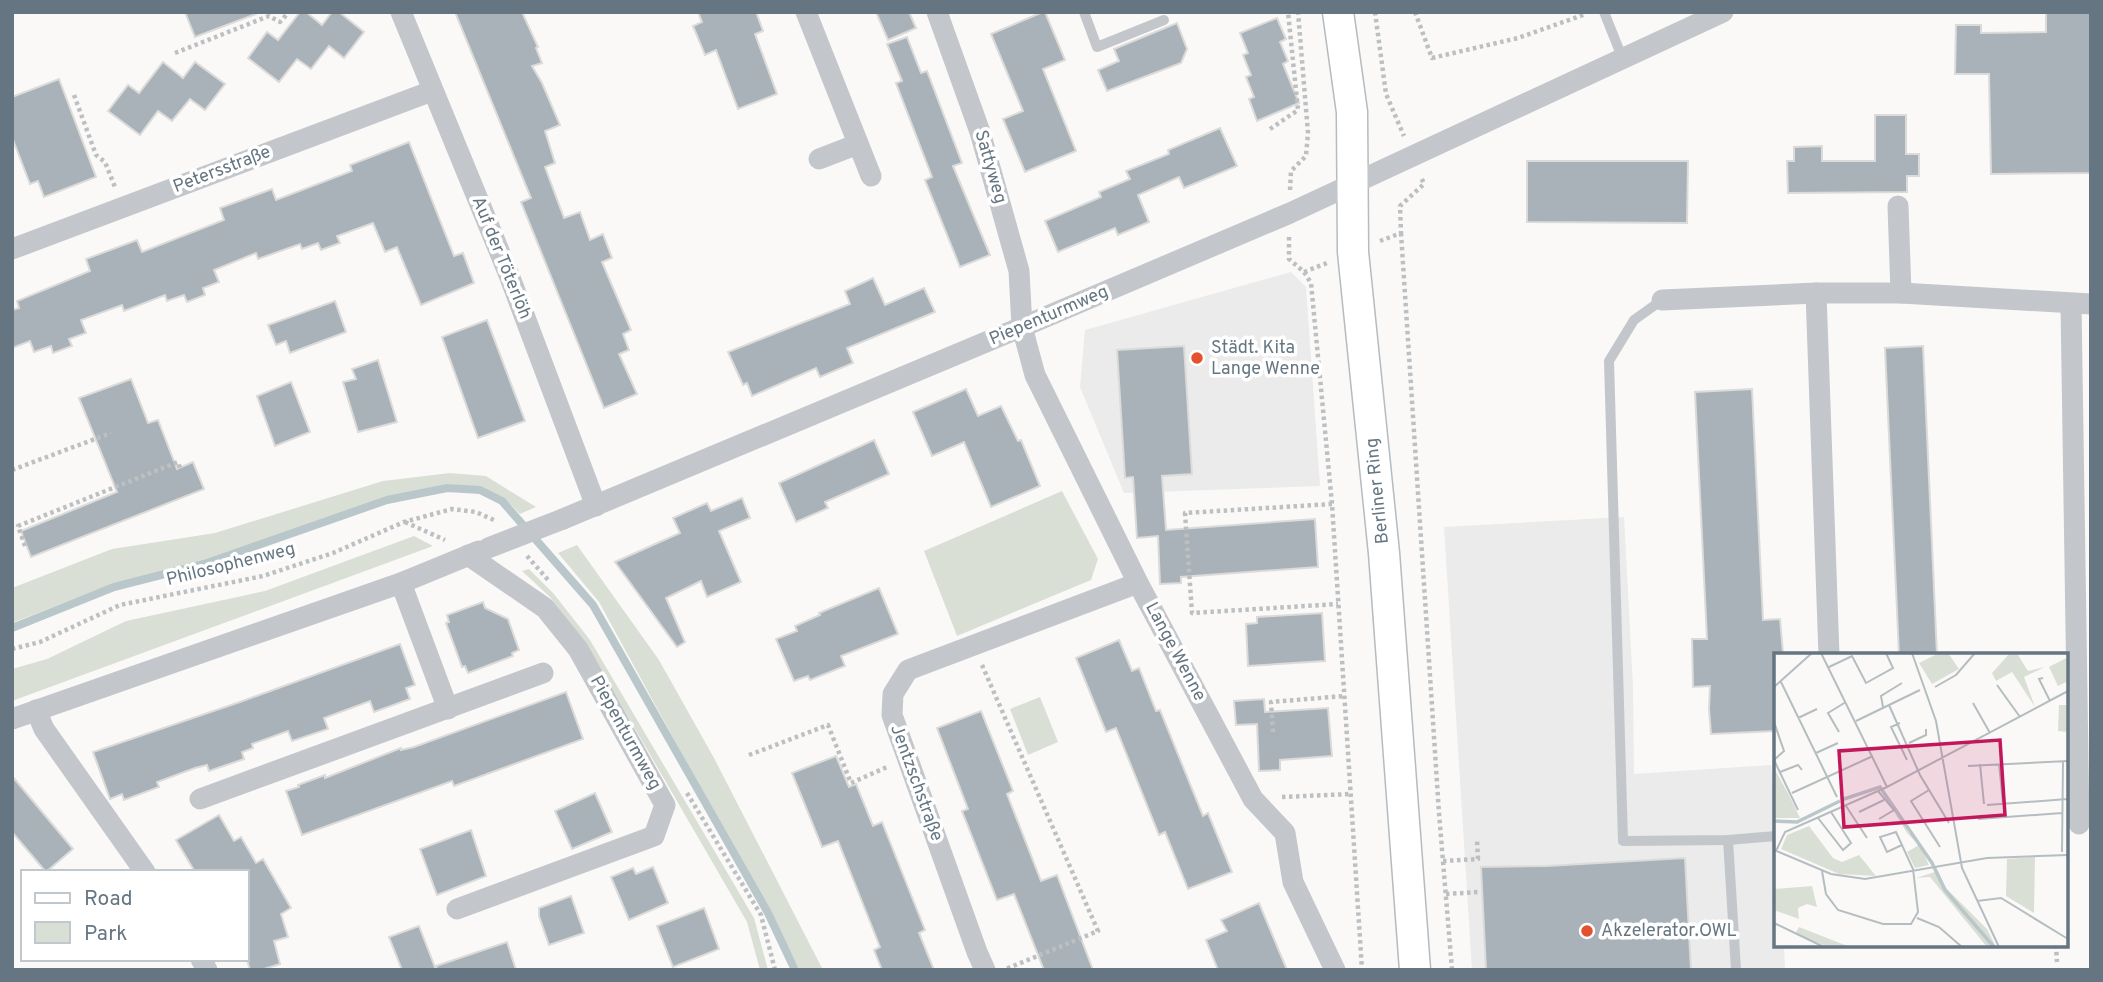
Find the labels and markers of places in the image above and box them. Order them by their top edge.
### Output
place label: Städt. Kita Lange Wenne [1211,337,1320,381]
marker: Städt. Kita Lange Wenne [1189,350,1205,366]
place label: Akzelerator.OWL [1601,920,1737,943]
marker: Akzelerator.OWL [1579,923,1595,939]

